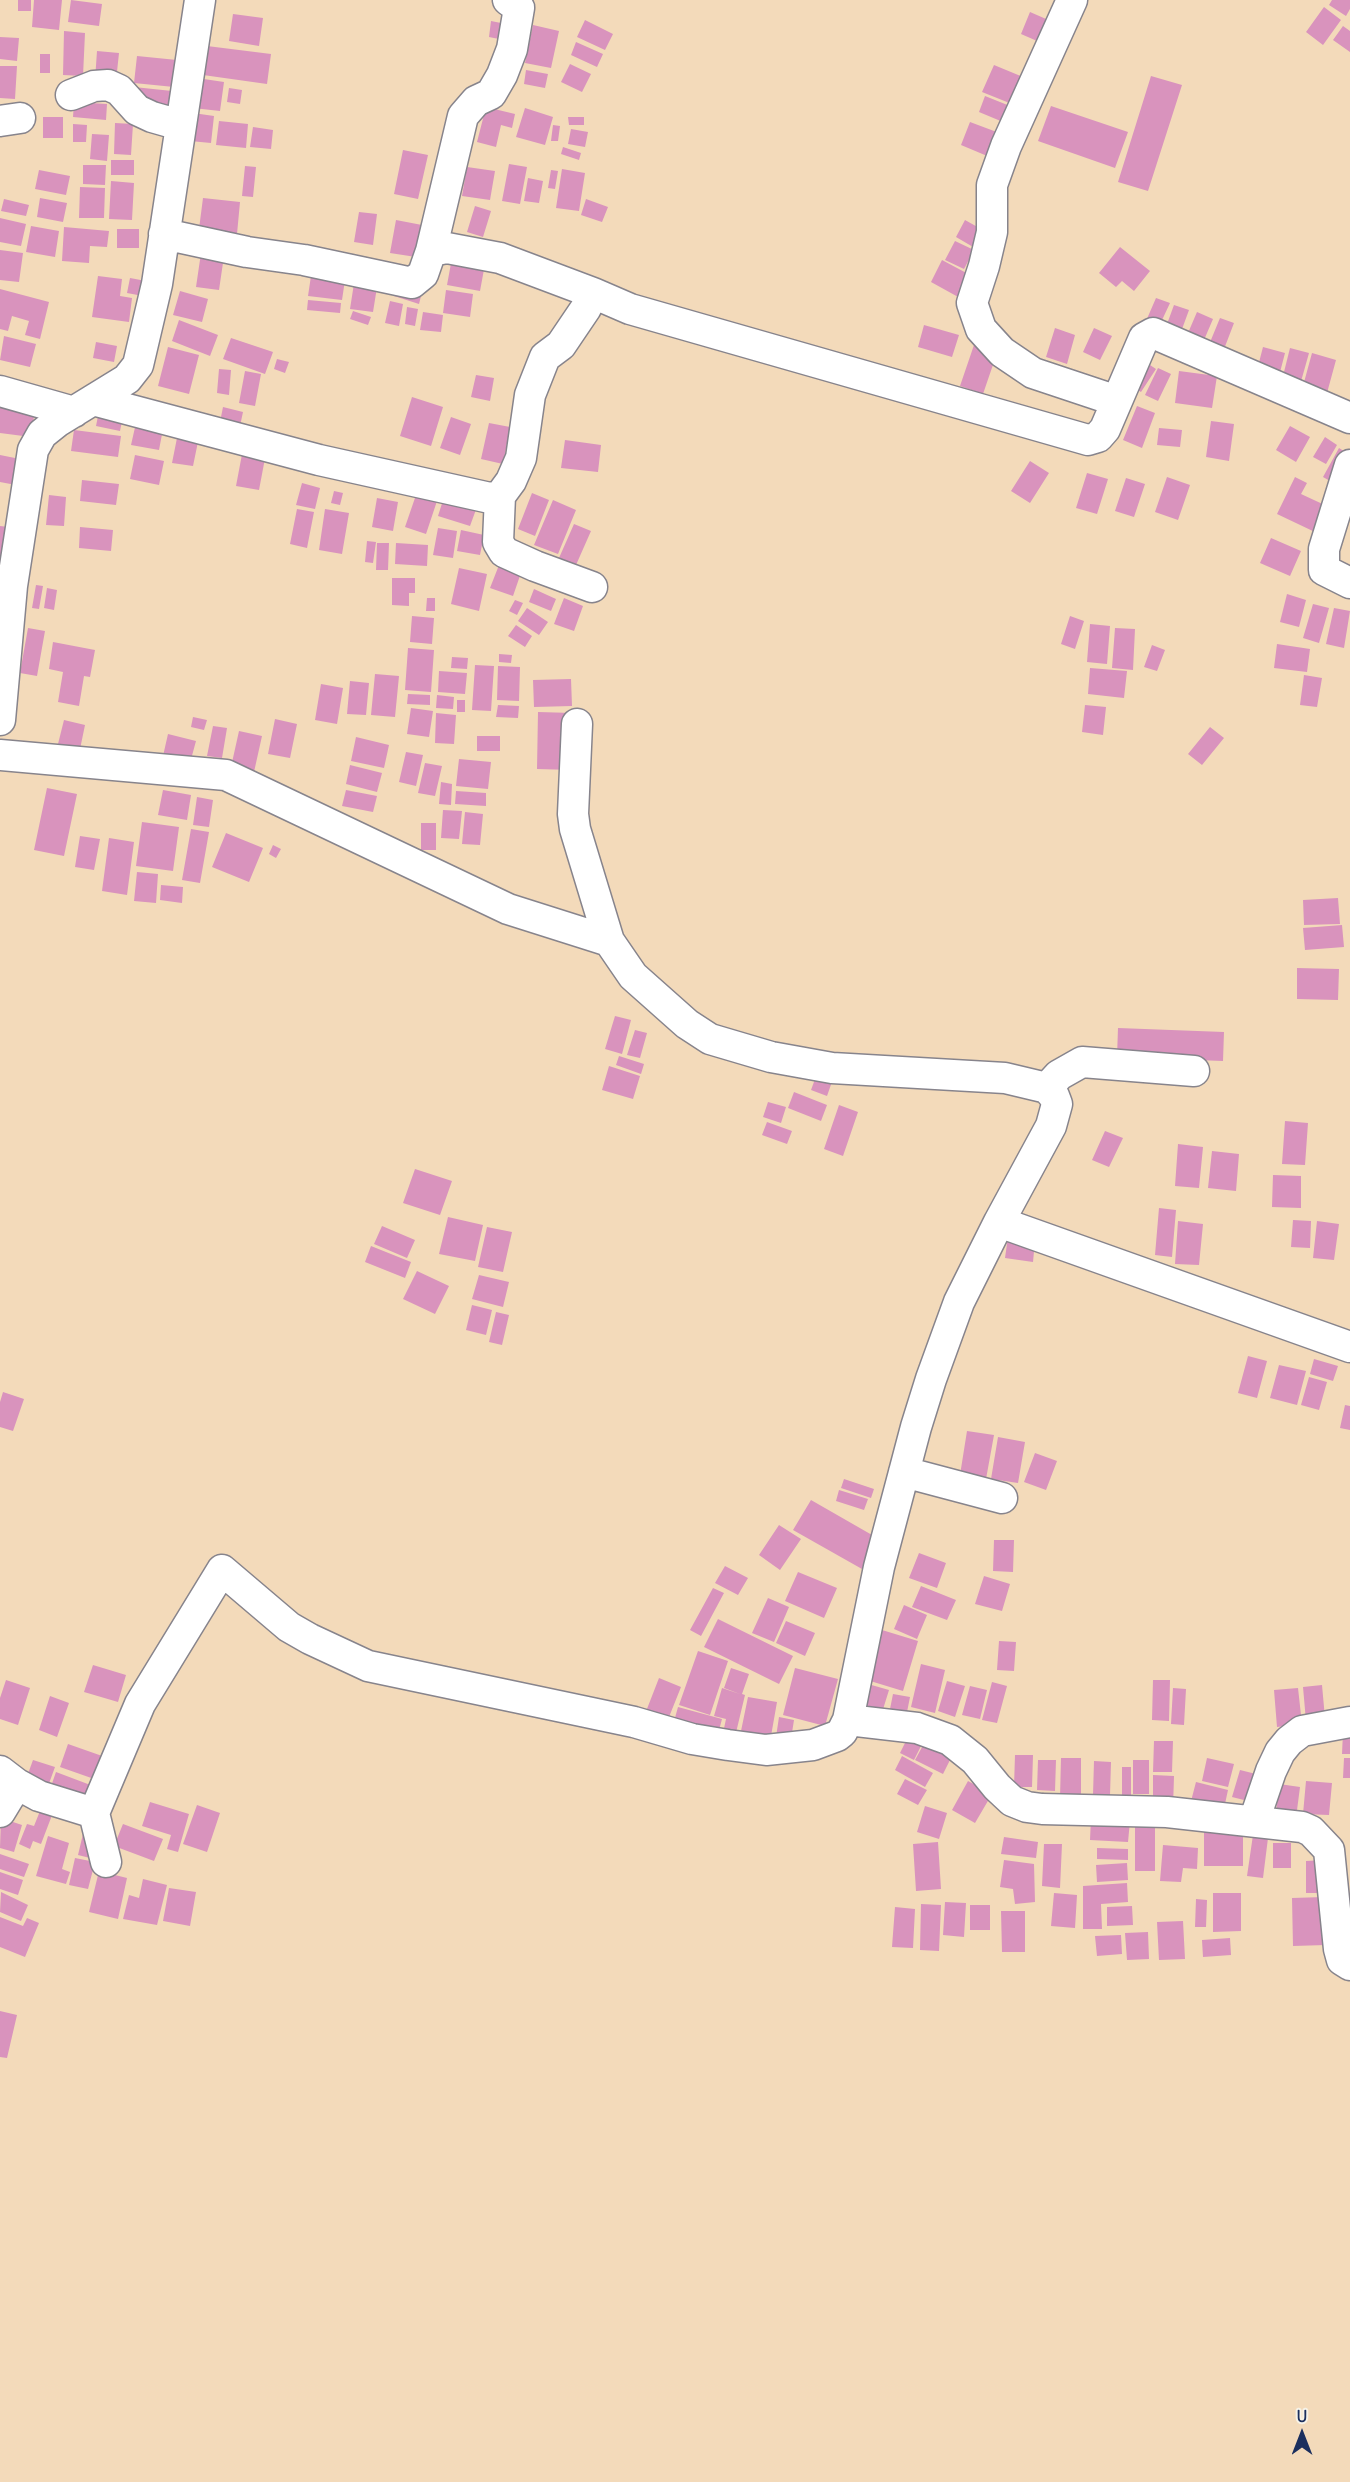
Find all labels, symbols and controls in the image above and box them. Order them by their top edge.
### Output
north arrow [1272,2404,1332,2464]
text: U [1297,2406,1307,2426]

